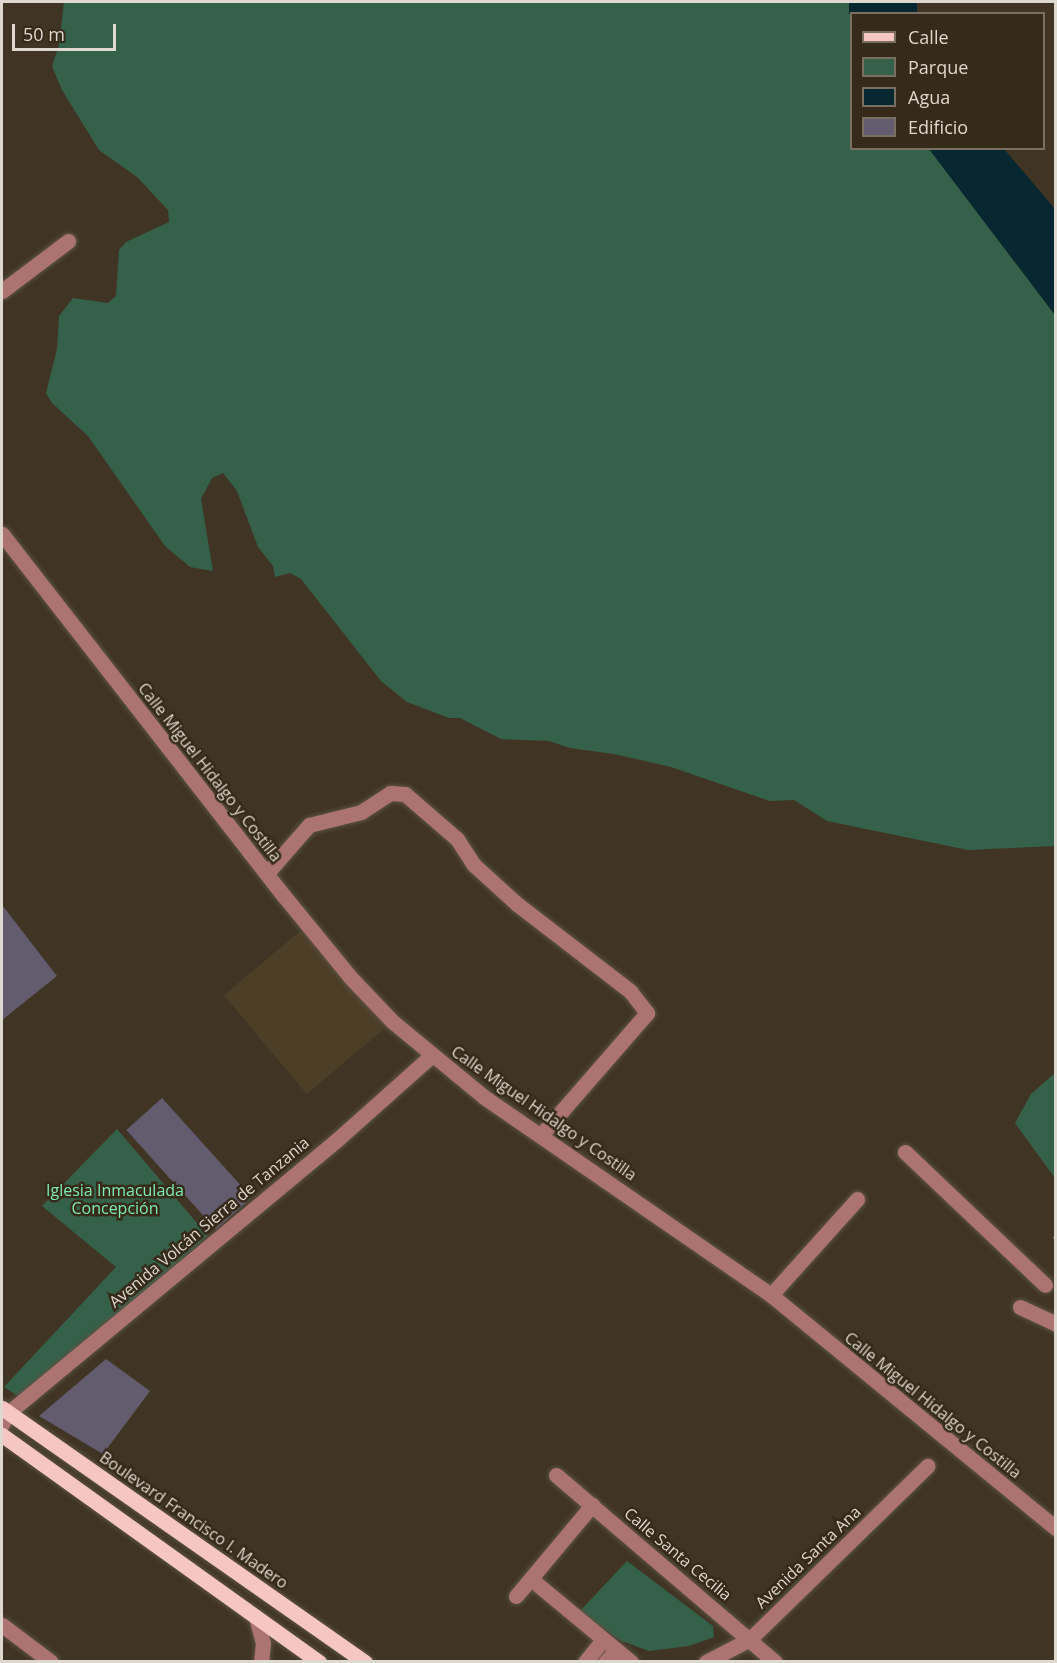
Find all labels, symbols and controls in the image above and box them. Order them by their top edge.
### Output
scale bar [15,12,118,50]
legend [850,12,1045,150]
text: 50 m [23,22,65,46]
text: Calle [908,25,949,49]
text: Parque [908,55,968,79]
text: Agua [908,85,950,109]
text: Edificio [908,115,968,139]
street label: Calle Miguel Hidalgo y Costilla [134,679,286,865]
street label: Calle Miguel Hidalgo y Costilla [448,1042,640,1184]
street label: Avenida Volcán Sierra de Tanzania [105,1133,313,1311]
park label: Iglesia Inmaculada Concepción [46,1180,184,1218]
street label: Calle Miguel Hidalgo y Costilla [841,1328,1025,1482]
street label: Boulevard Francisco I. Madero [96,1447,292,1593]
street label: Avenida Santa Ana [751,1502,865,1612]
street label: Calle Santa Cecilia [620,1504,736,1604]

